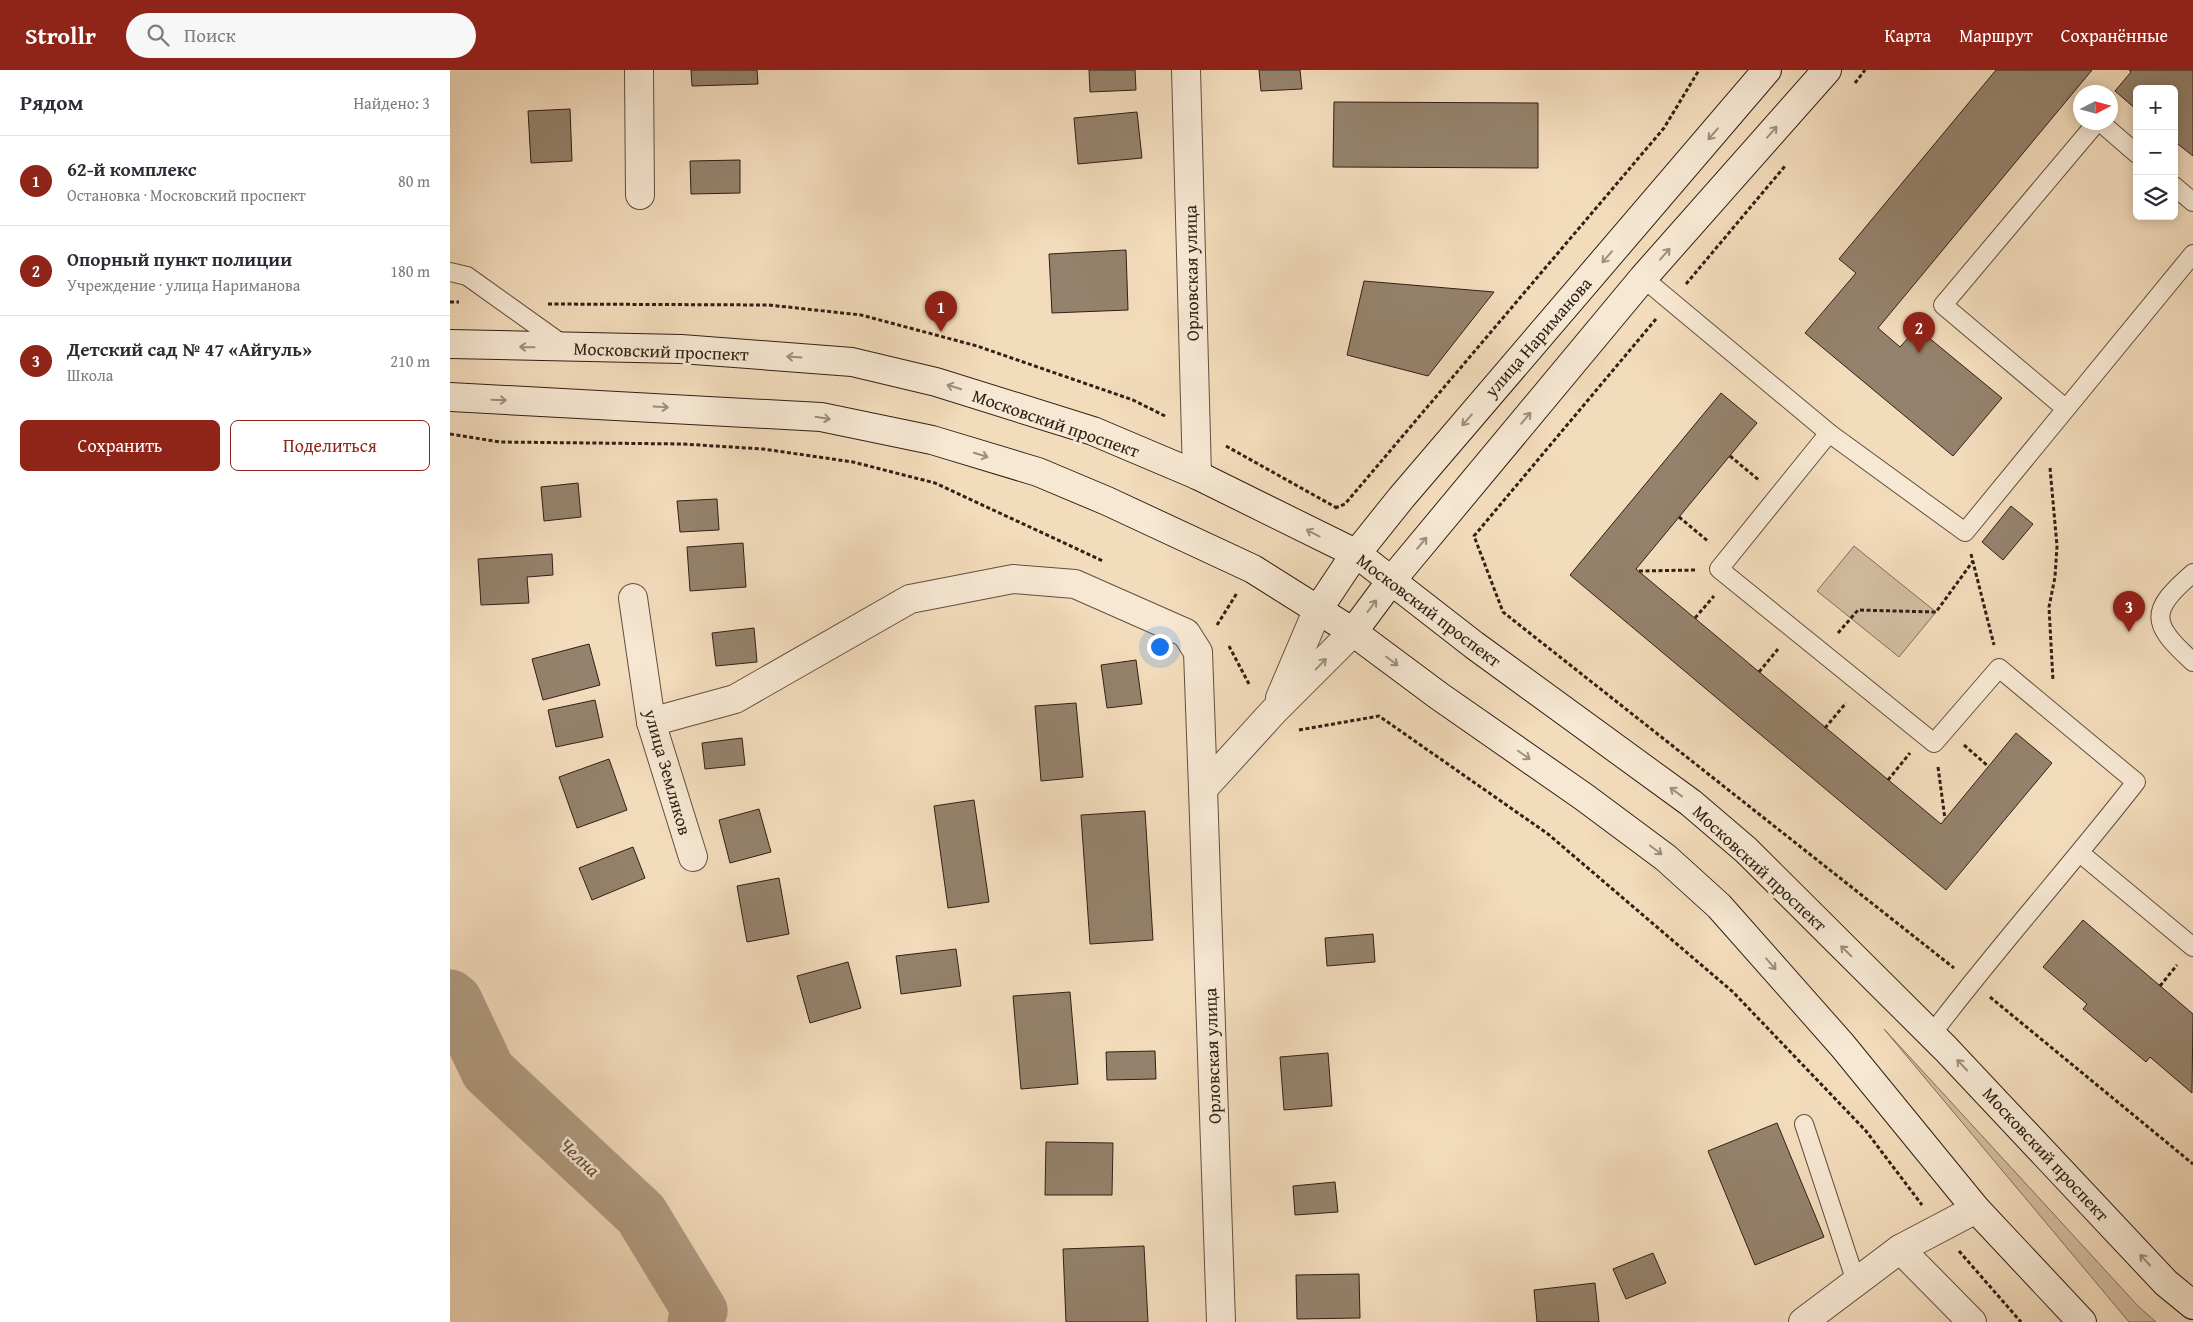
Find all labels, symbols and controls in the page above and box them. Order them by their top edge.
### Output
search box [126,13,476,58]
text: Strollr [25,18,96,53]
icon: search [144,21,172,49]
text: Поиск [184,21,236,49]
text: Карта [1885,22,1931,49]
text: Маршрут [1959,22,2033,49]
text: Сохранённые [2061,22,2168,49]
north arrow [2073,85,2118,130]
map controls [2133,85,2178,220]
button: + [2133,85,2178,130]
text: Рядом [20,87,83,118]
text: Найдено: 3 [353,91,430,115]
one-way arrow [1766,125,1778,138]
one-way arrow [1707,127,1719,140]
button: − [2133,130,2178,175]
text: 62-й комплекс [67,155,196,183]
text: 1 [32,169,40,193]
text: 80 m [398,169,430,193]
button: layers [2133,175,2178,220]
text: Остановка · Московский проспект [67,183,306,207]
street label: Орловская улица [1176,204,1206,341]
text: Опорный пункт полиции [67,245,292,273]
one-way arrow [1659,247,1670,260]
one-way arrow [1602,250,1613,263]
text: 2 [32,259,40,283]
text: 180 m [390,259,430,283]
street label: улица Нариманова [1477,271,1598,404]
text: Учреждение · улица Нариманова [67,273,300,297]
pin: 1 [925,291,957,332]
pin: 2 [1903,312,1935,353]
street label: Московский проспект [573,334,749,368]
text: Детский сад № 47 «Айгуль» [67,335,312,363]
one-way arrow [519,342,535,351]
text: 3 [32,349,40,373]
text: 210 m [390,349,430,373]
one-way arrow [787,353,803,362]
text: Школа [67,363,113,387]
one-way arrow [946,382,962,392]
street label: Московский проспект [969,382,1144,464]
one-way arrow [490,396,506,405]
one-way arrow [653,402,669,411]
one-way arrow [1521,412,1532,425]
one-way arrow [815,413,831,423]
one-way arrow [1462,413,1473,426]
button: Сохранить [20,420,220,471]
button: Поделиться [230,420,430,471]
one-way arrow [973,451,988,460]
one-way arrow [1306,528,1321,537]
one-way arrow [1417,537,1428,550]
street label: Московский проспект [1351,546,1507,674]
pin: 3 [2113,591,2145,632]
one-way arrow [1367,599,1377,613]
your location [1147,634,1173,660]
one-way arrow [1385,656,1399,666]
one-way arrow [1315,658,1327,671]
street label: улица Земляков [637,705,699,838]
one-way arrow [1517,750,1531,760]
one-way arrow [1669,787,1683,797]
street label: Московский проспект [1687,798,1833,938]
one-way arrow [1649,845,1662,856]
one-way arrow [1840,945,1852,957]
one-way arrow [1765,958,1777,971]
street label: Орловская улица [1196,987,1228,1125]
one-way arrow [1956,1059,1968,1071]
street label: Московский проспект [1976,1081,2116,1227]
water label: Челна [553,1131,607,1183]
one-way arrow [2139,1254,2151,1266]

